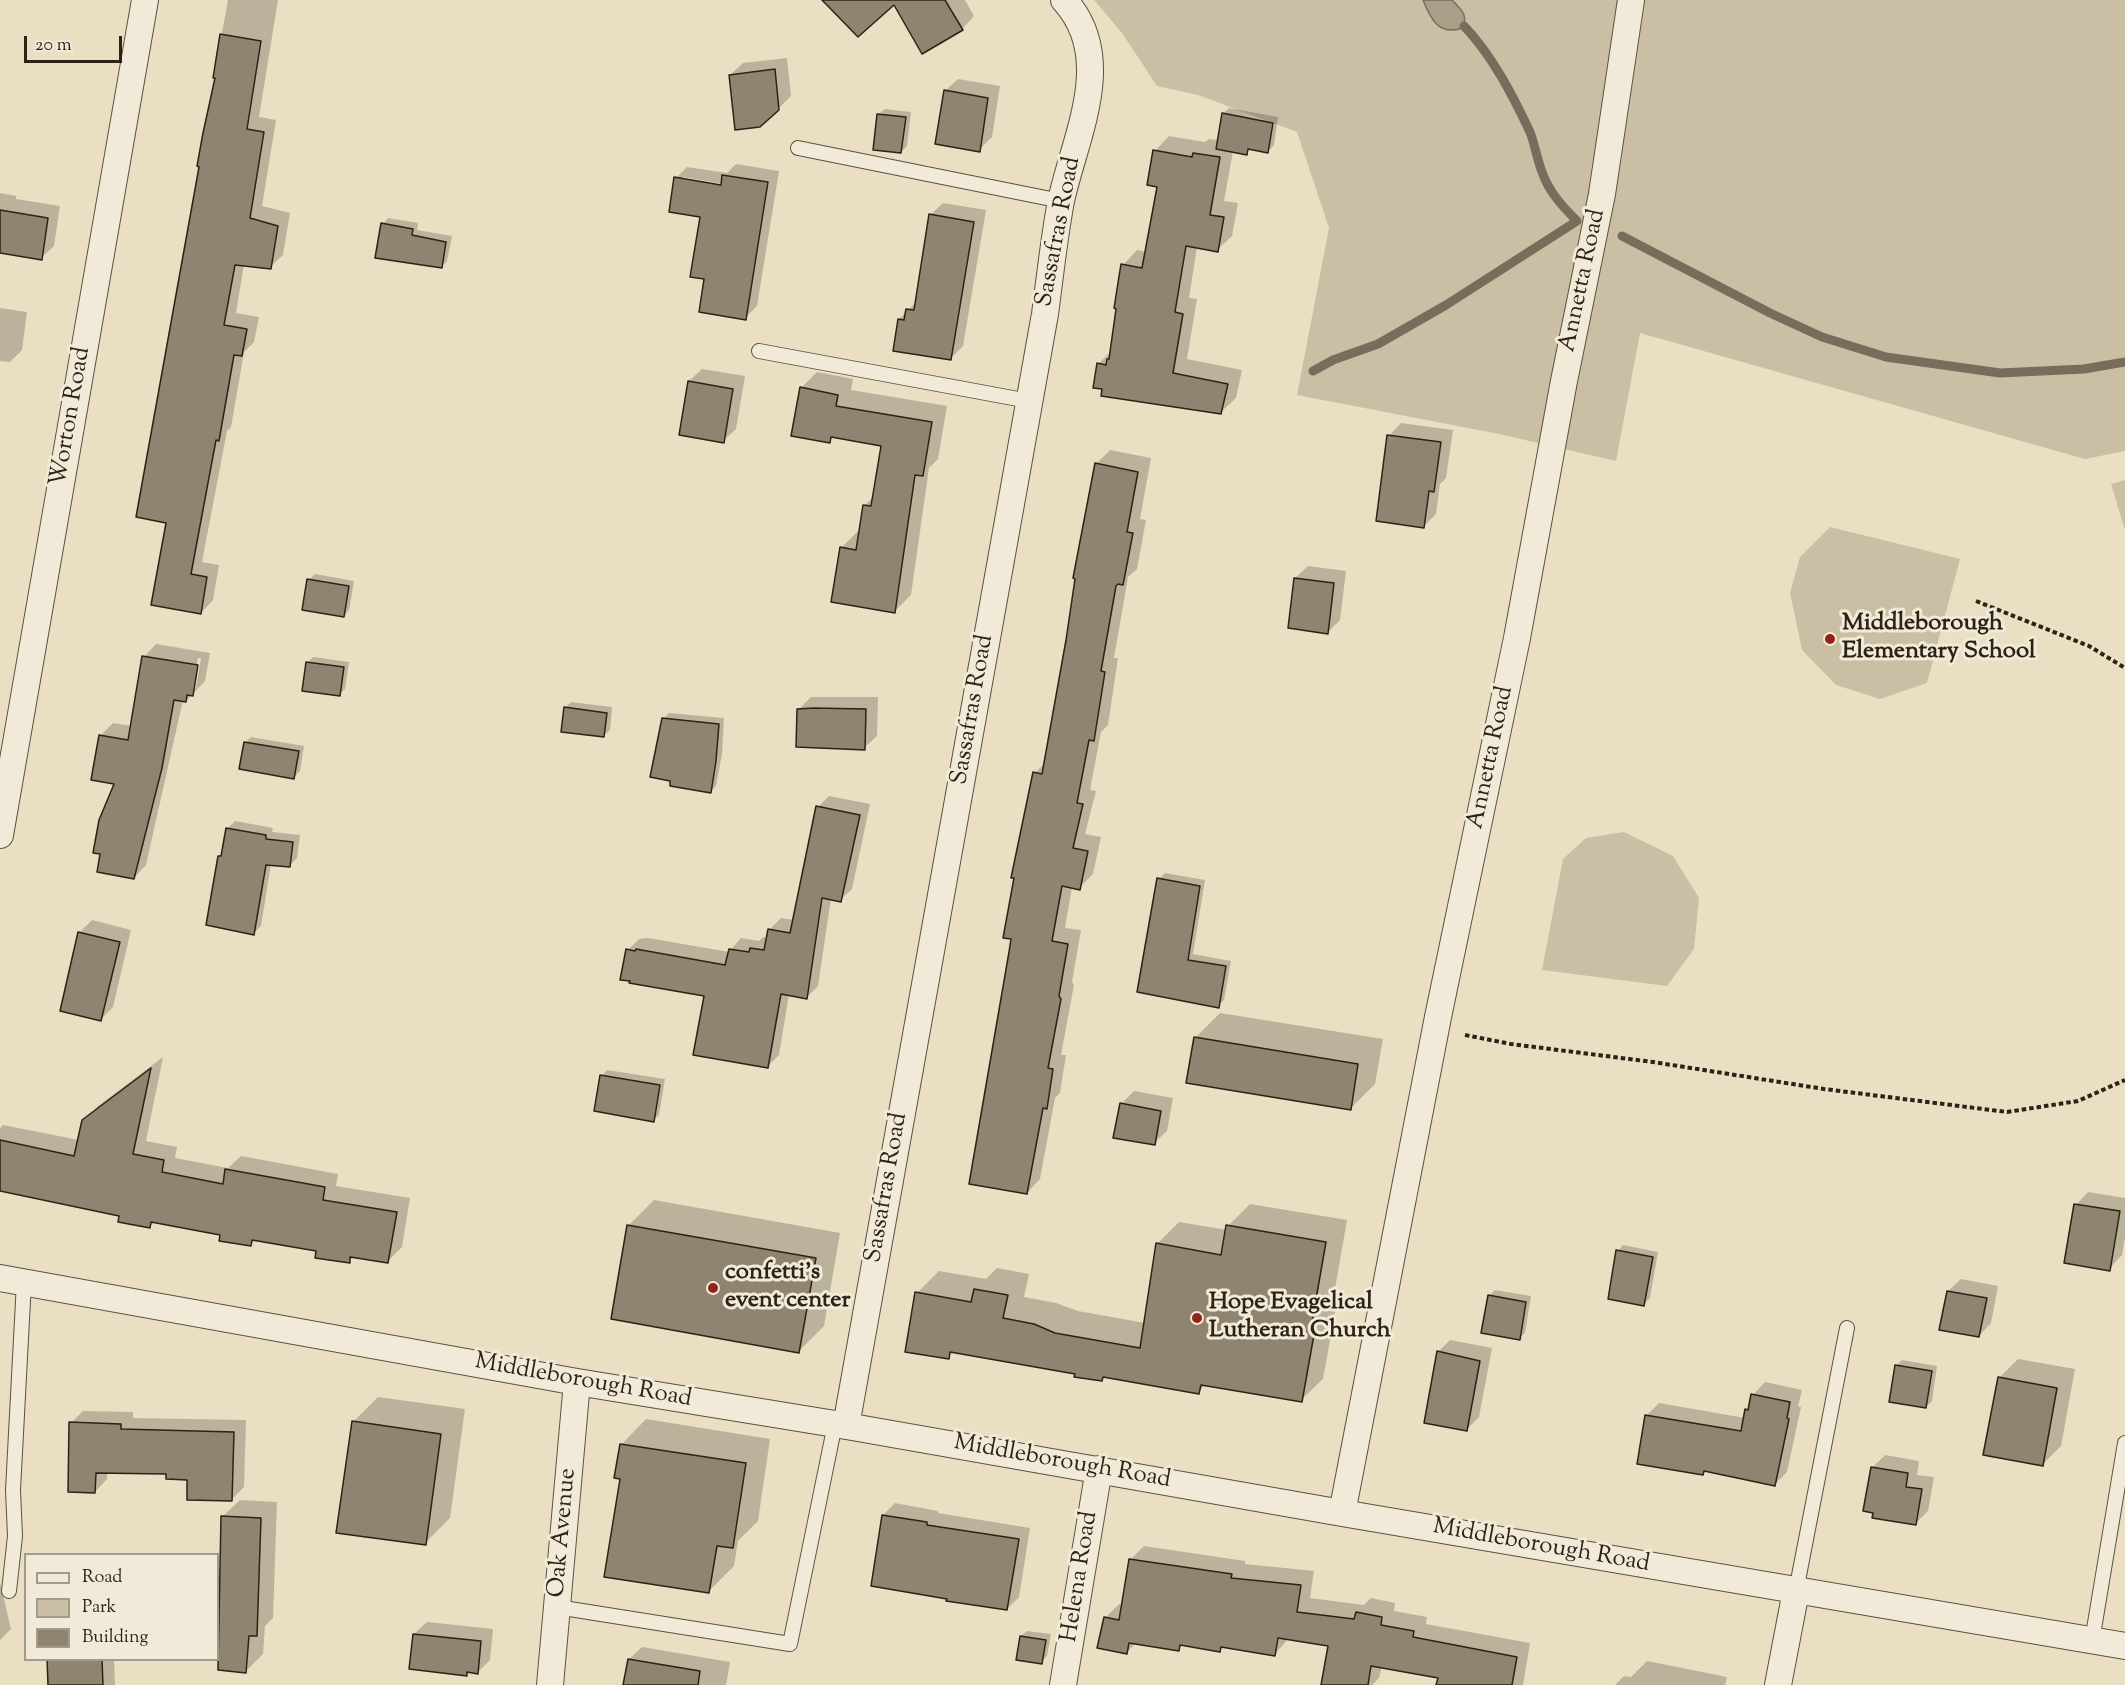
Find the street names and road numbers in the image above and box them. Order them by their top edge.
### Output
street label: Sassafras Road [1031,155,1089,309]
street label: Annetta Road [1555,207,1613,355]
street label: Worton Road [46,345,98,489]
street label: Sassafras Road [947,633,1001,787]
street label: Annetta Road [1463,684,1521,832]
street label: Sassafras Road [861,1111,915,1265]
street label: Middleborough Road [472,1349,694,1415]
street label: Middleborough Road [951,1430,1173,1496]
street label: Oak Avenue [544,1467,584,1599]
street label: Helena Road [1056,1510,1106,1644]
street label: Middleborough Road [1430,1514,1652,1580]

